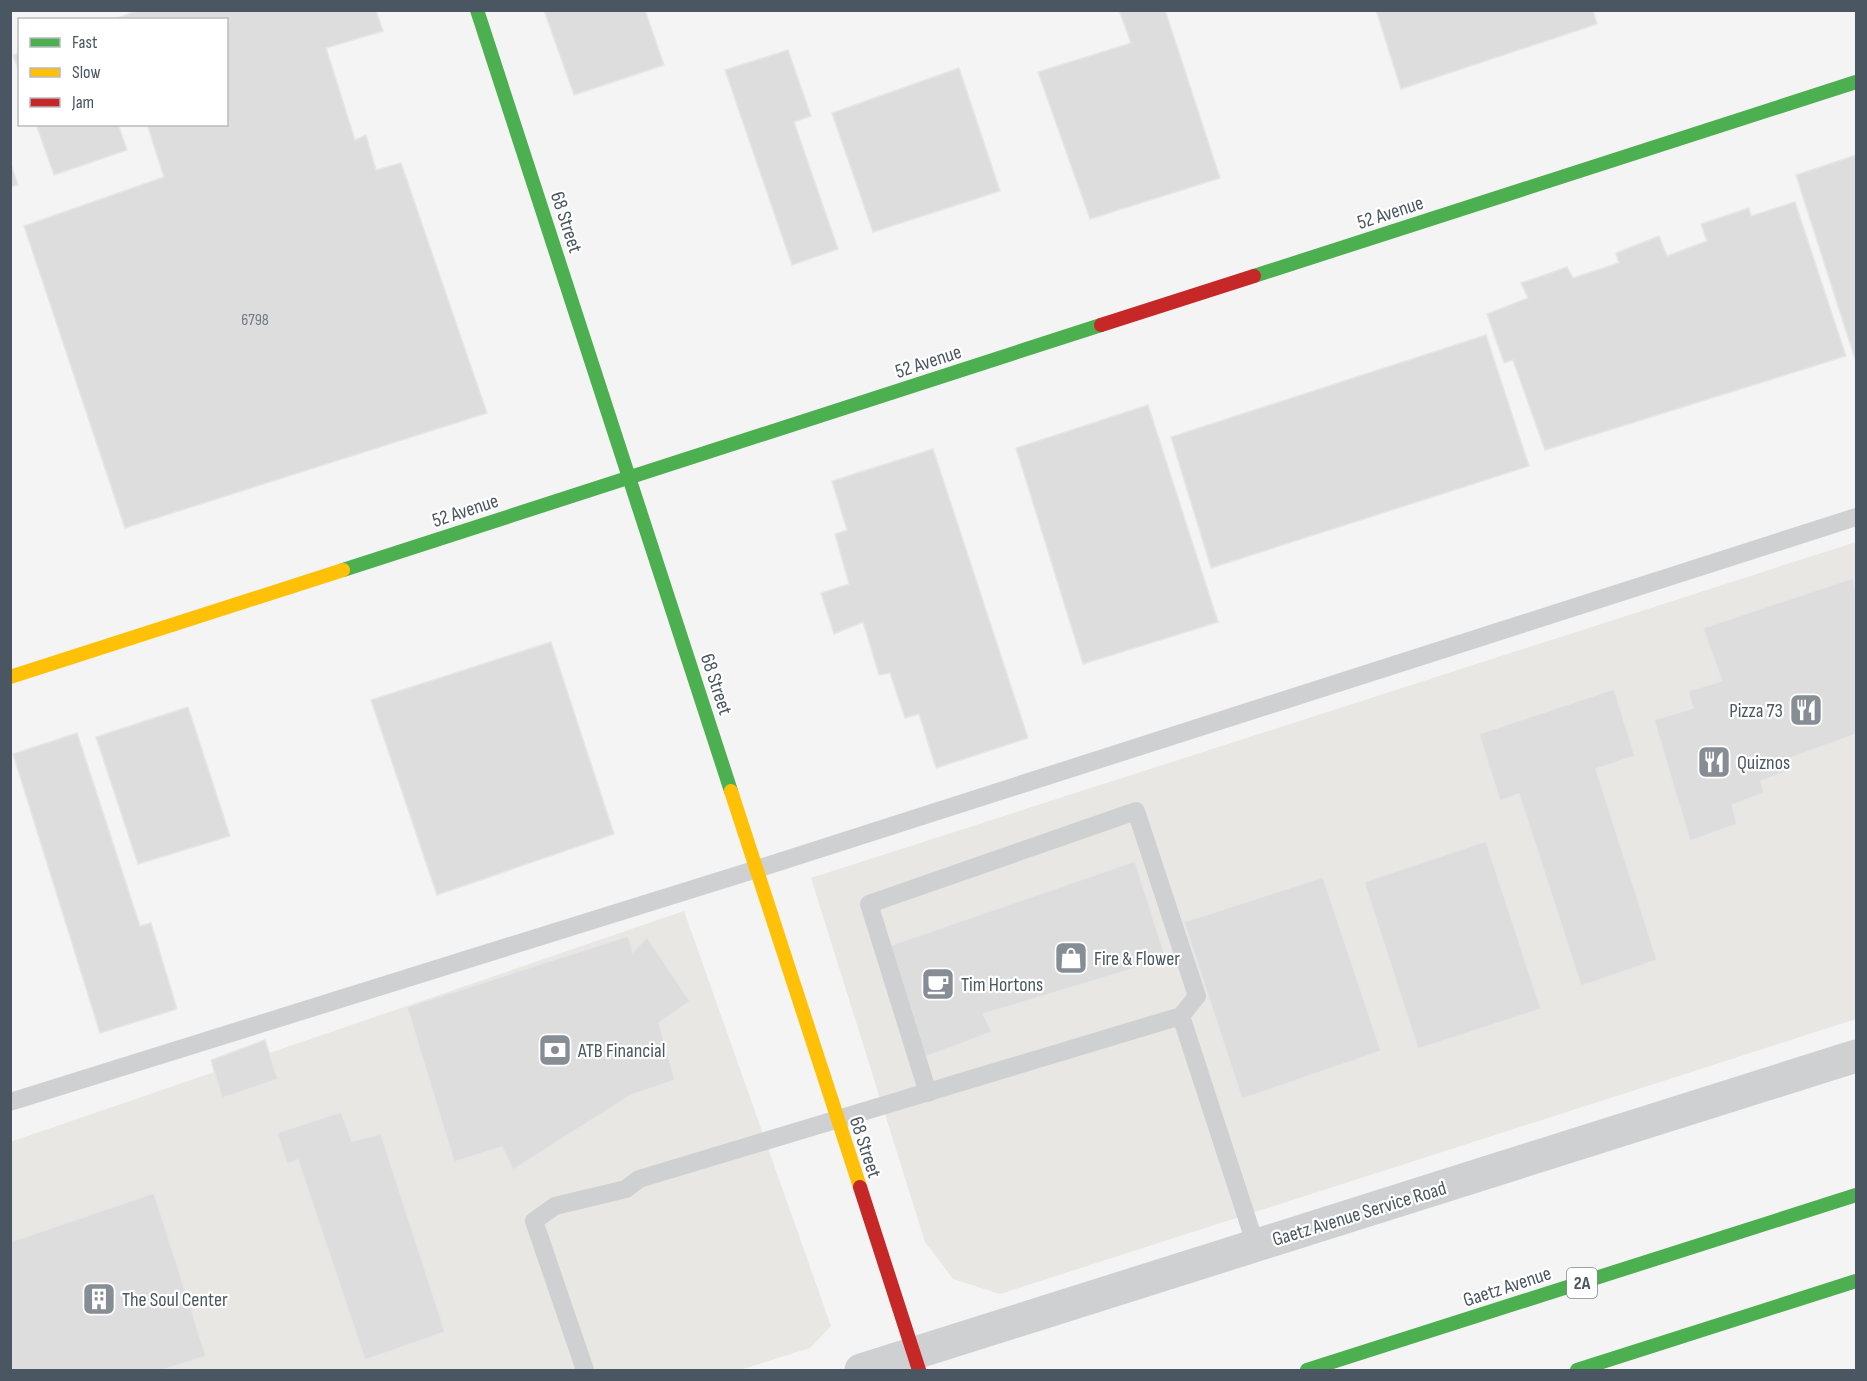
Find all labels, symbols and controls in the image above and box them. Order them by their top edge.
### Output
legend [18,18,228,126]
text: Fast [72,32,98,53]
text: Slow [72,62,101,83]
text: Jam [71,92,94,113]
street label: 68 Street [545,189,587,256]
street label: 52 Avenue [1354,191,1427,235]
house number: 6798 [241,311,269,330]
street label: 52 Avenue [892,340,965,384]
street label: 52 Avenue [429,489,502,533]
street label: 68 Street [695,651,737,718]
restaurant icon: Pizza 73 [1788,692,1824,728]
place label: Pizza 73 [1729,699,1783,723]
restaurant icon: Quiznos [1696,744,1732,780]
place label: Quiznos [1737,751,1790,775]
shop icon: Fire & Flower [1053,940,1089,976]
place label: Fire & Flower [1094,947,1180,971]
cafe icon: Tim Hortons [920,966,956,1002]
place label: Tim Hortons [961,973,1043,997]
bank icon: ATB Financial [537,1032,573,1068]
place label: ATB Financial [577,1039,666,1063]
street label: 68 Street [844,1114,886,1181]
street label: Gaetz Avenue Service Road [1269,1176,1449,1252]
street label: Gaetz Avenue [1460,1261,1554,1312]
road number: 2A [1567,1268,1597,1298]
building icon: The Soul Center [81,1281,117,1317]
place label: The Soul Center [122,1288,228,1312]

